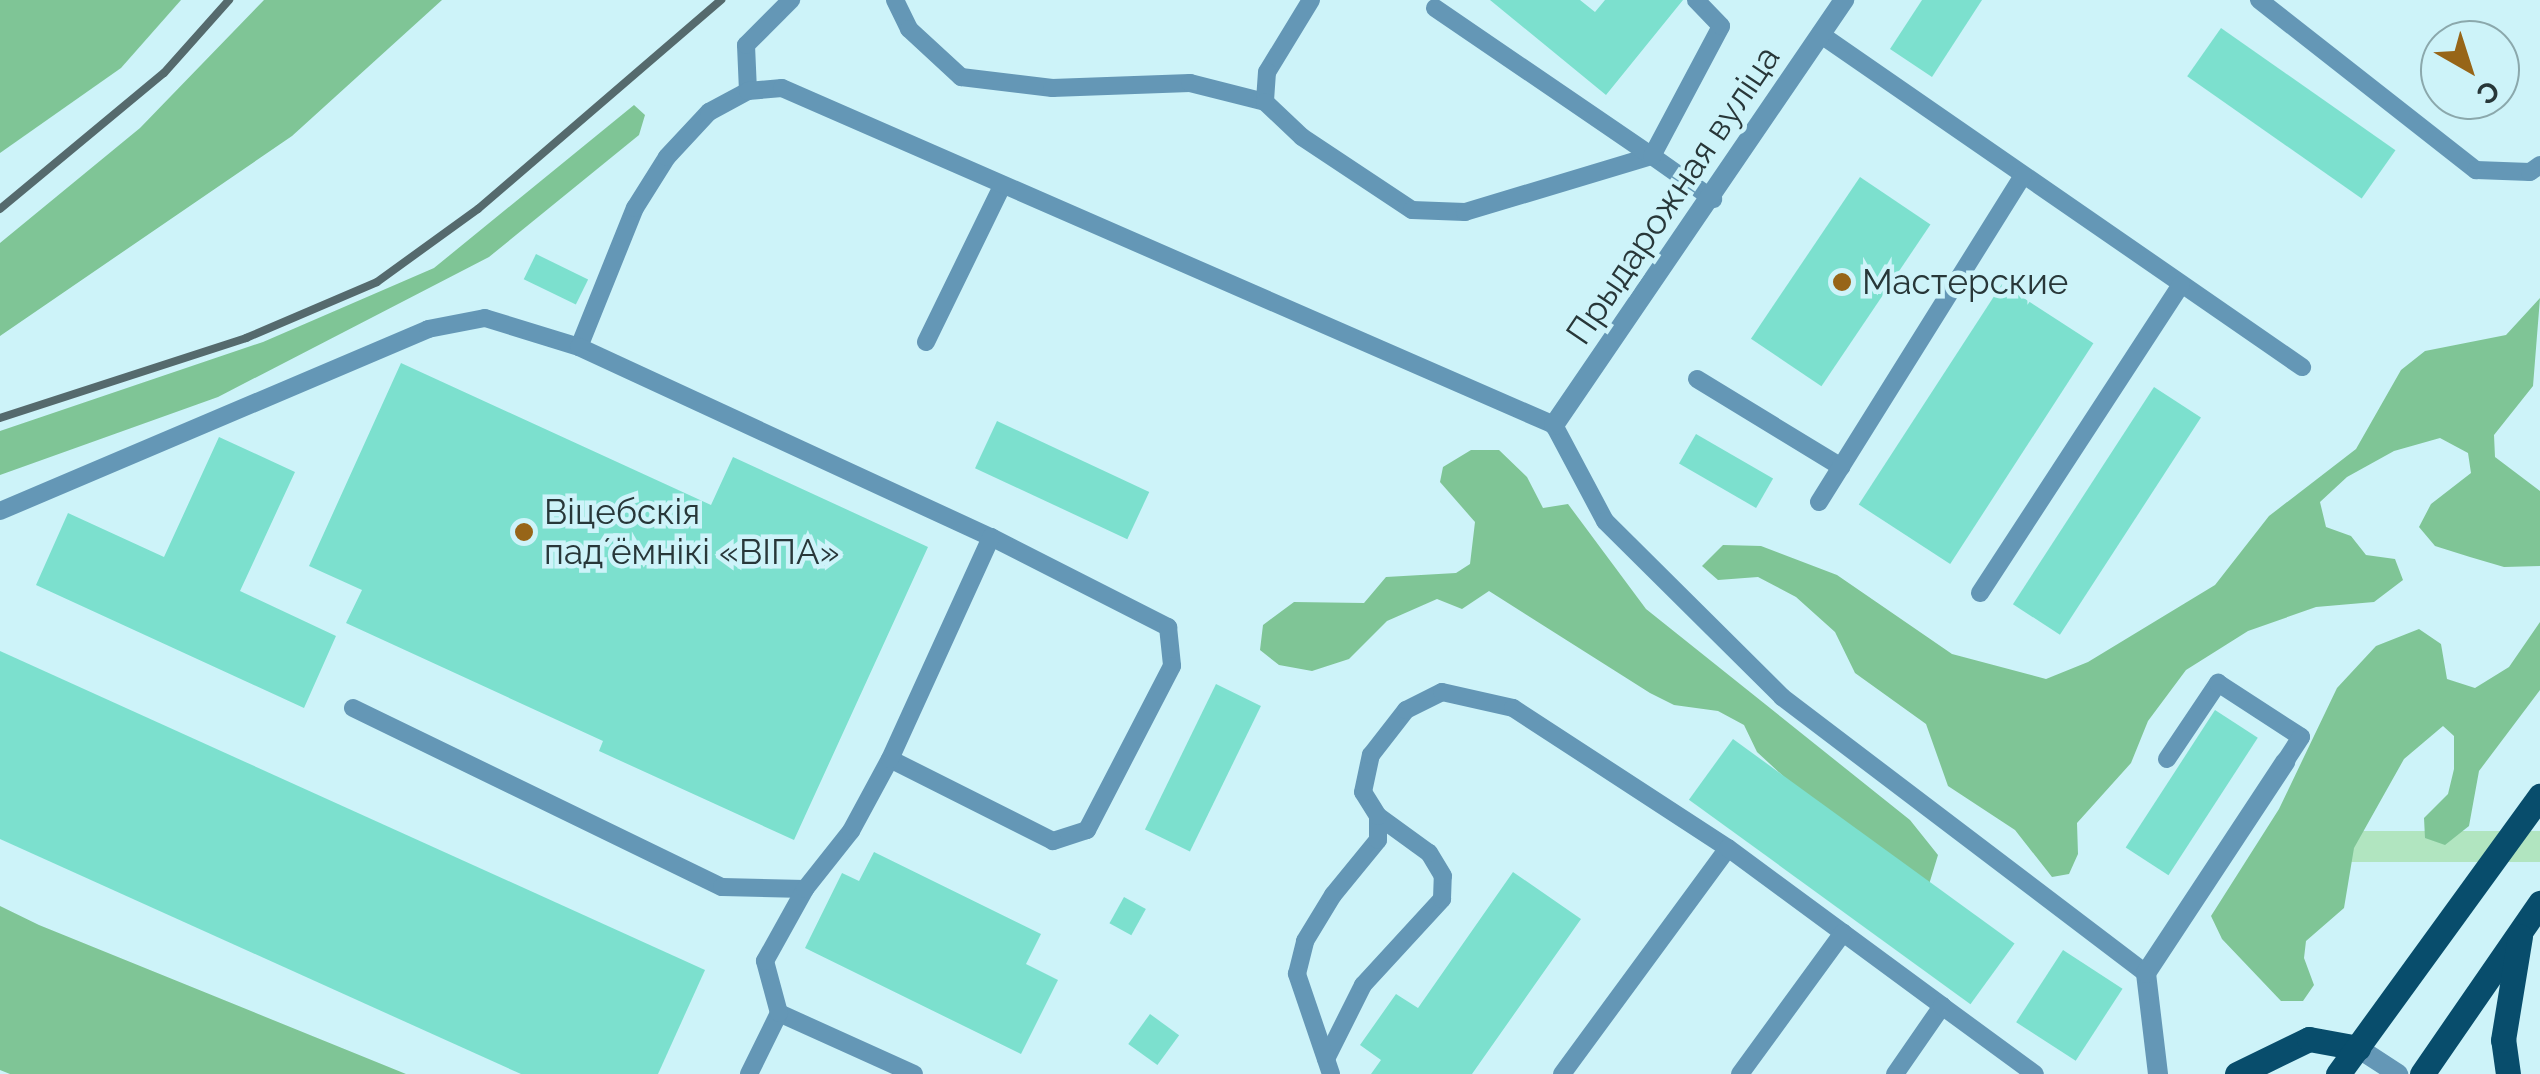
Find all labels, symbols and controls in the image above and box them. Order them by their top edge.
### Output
north arrow [2420,20,2520,120]
street label: Прыдарожная вуліца [1557,38,1789,352]
text: С [2470,73,2506,111]
place label: Мастерские [1862,261,2068,303]
marker: Мастерские [1831,271,1853,293]
place label: Віцебскія падʼёмнікі «ВІПА» [544,491,840,573]
marker: Віцебскія падʼёмнікі «ВІПА» [513,521,535,543]

